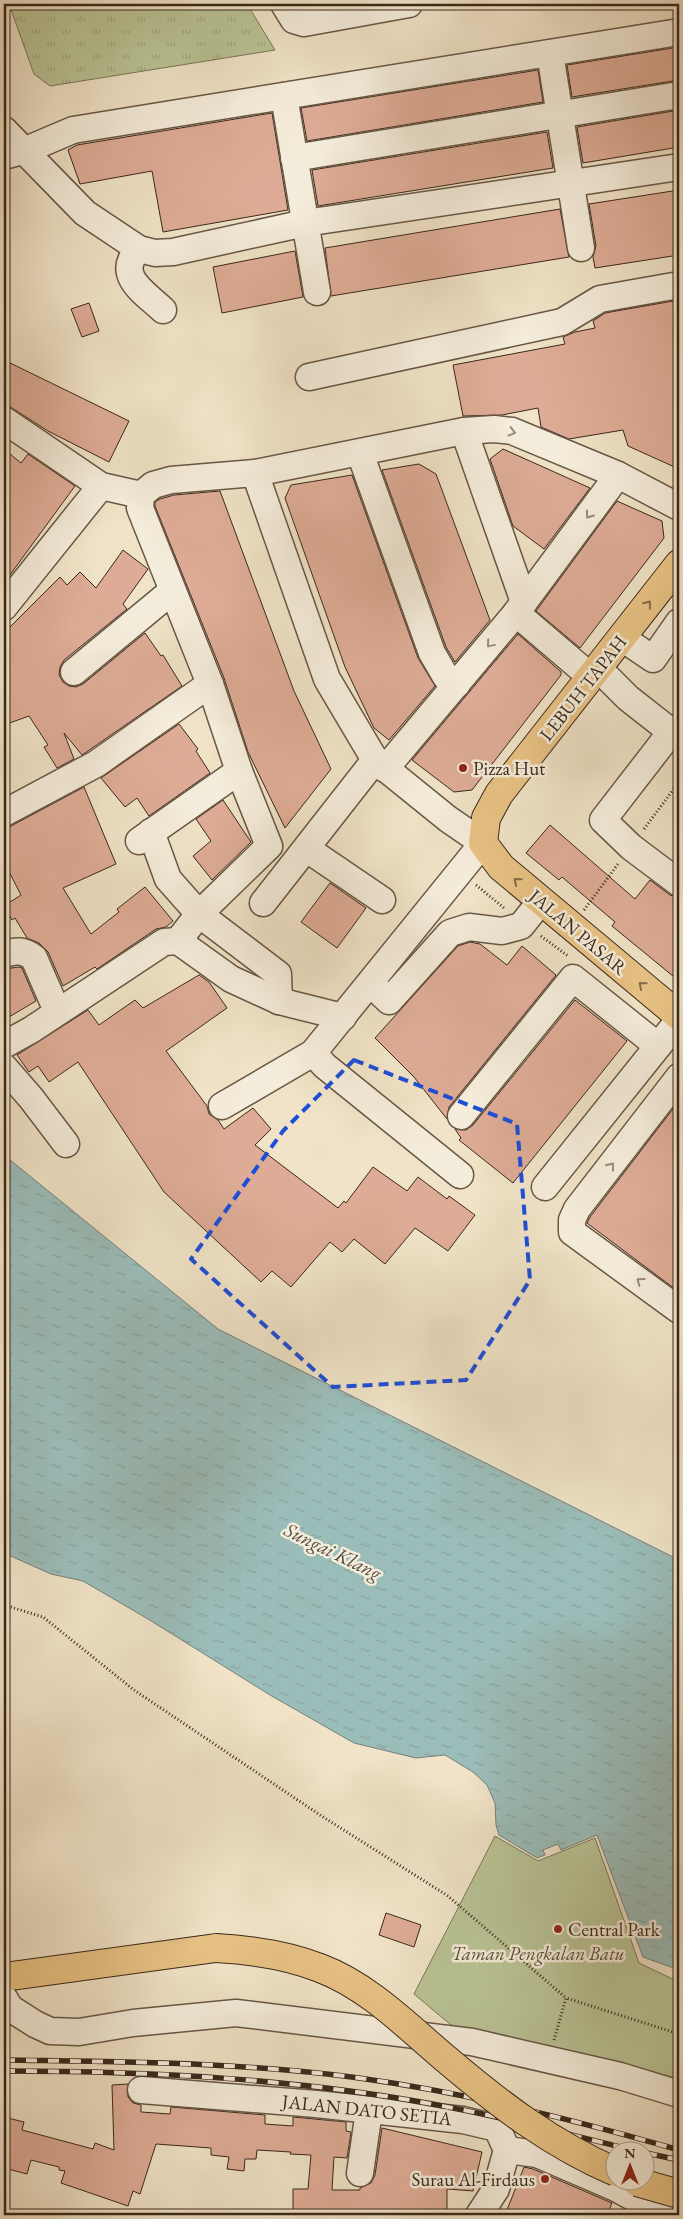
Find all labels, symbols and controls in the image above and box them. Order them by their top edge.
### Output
one-way arrow [507,426,516,437]
one-way arrow [586,509,595,519]
one-way arrow [642,600,651,610]
street label: LEBUH TAPAH [534,630,632,746]
one-way arrow [487,638,496,647]
place label: Pizza Hut [473,756,545,781]
marker: Pizza Hut [457,762,469,774]
one-way arrow [514,878,523,886]
street label: JALAN PASAR [522,883,632,980]
one-way arrow [639,982,648,990]
one-way arrow [605,1162,614,1172]
one-way arrow [637,1279,646,1287]
water label: Sungai Klang [279,1516,386,1586]
place label: Central Park [568,1917,661,1942]
marker: Central Park [552,1923,564,1935]
park label: Taman Pengkalan Batu [452,1941,624,1966]
street label: JALAN DATO SETIA [279,2088,454,2131]
north arrow [606,2142,656,2192]
text: N [624,2144,636,2162]
place label: Surau Al-Firdaus [411,2167,535,2192]
marker: Surau Al-Firdaus [539,2173,551,2185]

